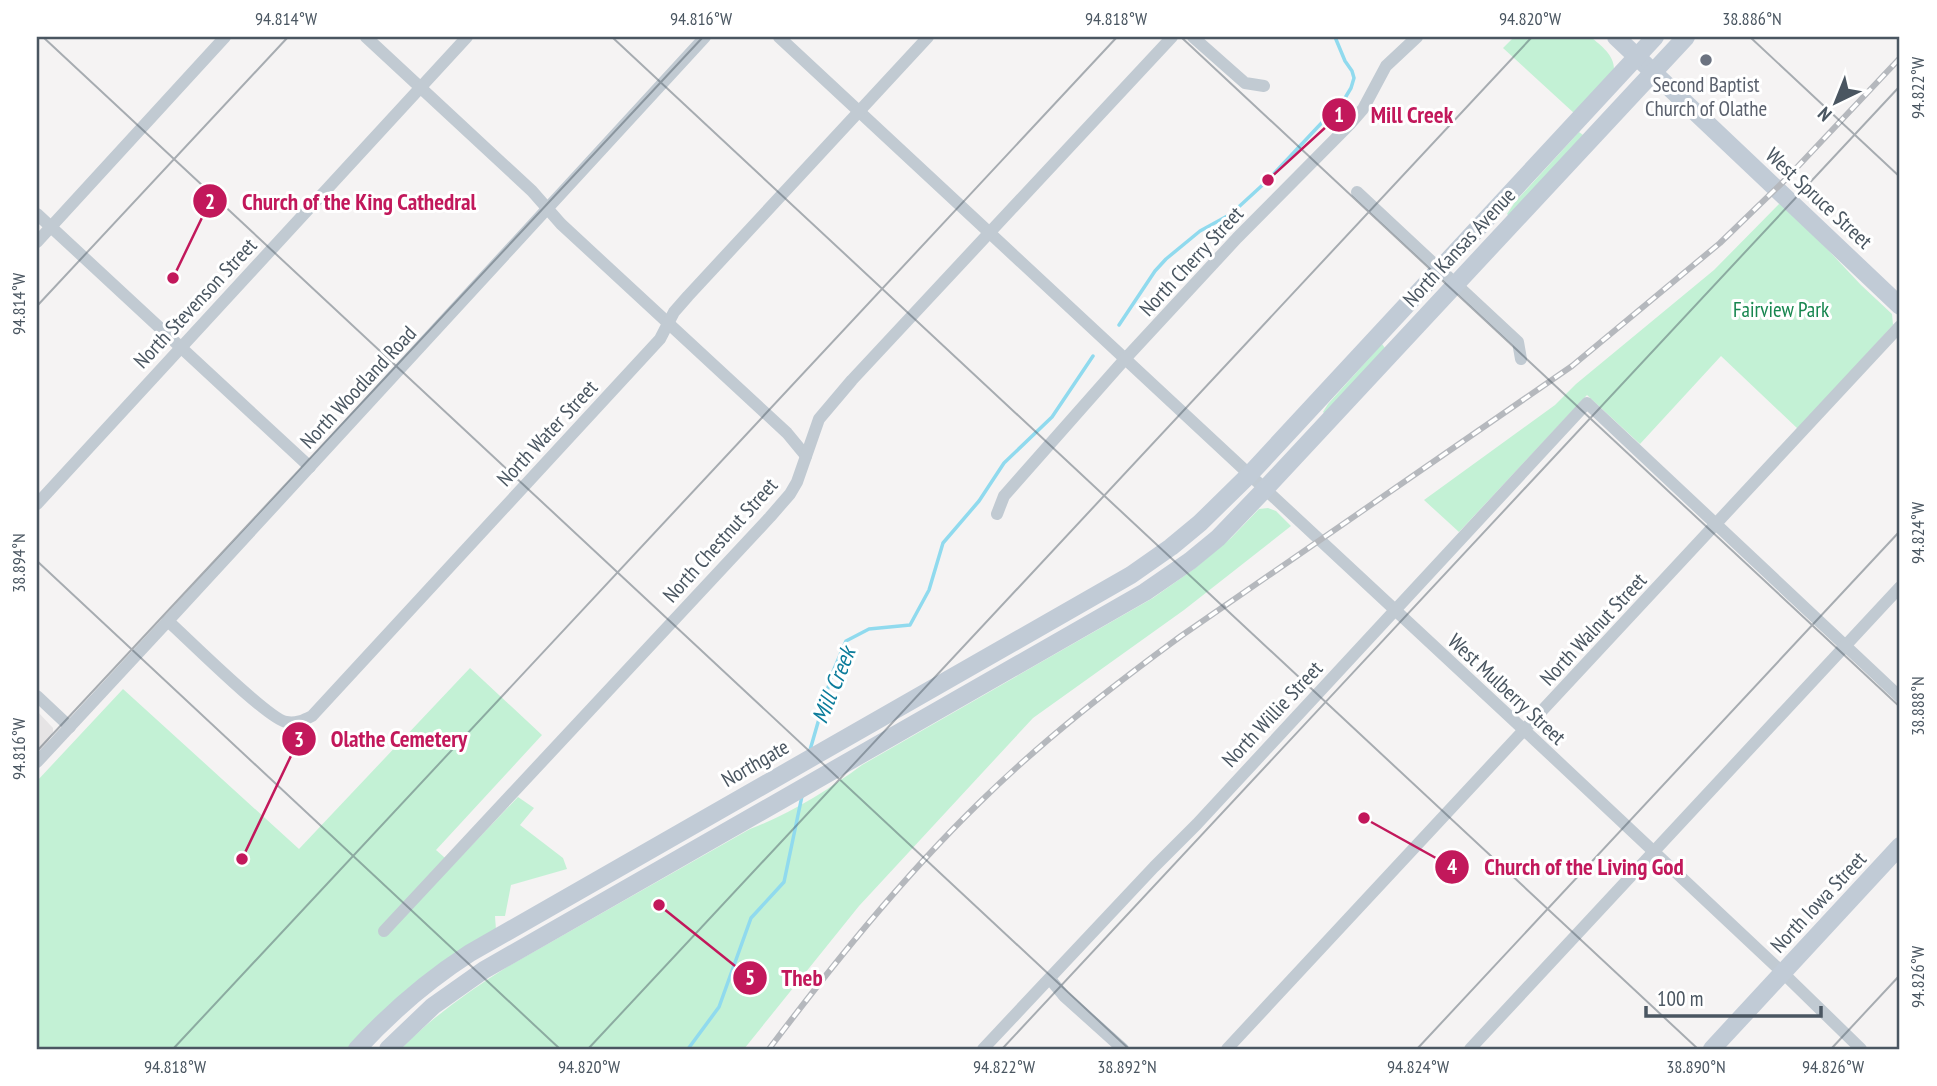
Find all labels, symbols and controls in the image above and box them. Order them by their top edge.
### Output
text: 94.814°W [255,7,317,30]
text: 94.816°W [670,7,732,30]
text: 94.818°W [1085,7,1147,30]
text: 94.820°W [1499,7,1561,30]
text: 38.886°N [1722,7,1782,30]
marker: Second Baptist Church of Olathe [1698,52,1714,68]
text: 94.822°W [1906,57,1929,119]
north arrow [1800,66,1870,136]
place label: Second Baptist Church of Olathe [1645,71,1767,122]
callout: Mill Creek [1322,93,1468,137]
text: Mill Creek [1371,100,1454,129]
text: 1 [1334,101,1344,128]
text: N [1812,102,1836,127]
street label: West Spruce Street [1760,142,1878,254]
callout: Church of the King Cathedral [193,179,490,223]
street label: North Kansas Avenue [1397,182,1521,312]
text: Church of the King Cathedral [242,187,477,216]
text: 2 [205,188,215,215]
street label: North Cherry Street [1133,200,1249,322]
street label: North Stevenson Street [128,232,262,374]
text: 94.814°W [7,273,30,335]
park label: Fairview Park [1733,296,1829,323]
street label: North Woodland Road [294,320,422,454]
street label: North Water Street [491,374,603,492]
street label: North Chestnut Street [657,472,783,608]
text: 94.824°W [1906,502,1929,564]
text: 38.894°N [7,533,30,593]
street label: North Walnut Street [1534,567,1652,691]
street label: West Mulberry Street [1442,628,1572,751]
water label: Mill Creek [805,640,862,727]
street label: North Willie Street [1216,655,1328,773]
text: 38.888°N [1906,676,1929,736]
callout: Olathe Cemetery [282,717,481,761]
text: 94.816°W [7,718,30,780]
text: Olathe Cemetery [331,724,468,753]
text: 3 [294,726,304,753]
street label: Northgate [716,733,794,793]
callout: Church of the Living God [1435,845,1697,889]
street label: North Iowa Street [1764,846,1872,958]
text: Church of the Living God [1484,852,1684,881]
text: 4 [1447,853,1457,880]
text: 94.826°W [1906,946,1929,1008]
callout: Theb [733,956,837,1000]
text: Theb [781,963,823,992]
text: 5 [745,964,755,991]
scale bar [1646,974,1822,1018]
text: 100 m [1657,985,1703,1012]
text: 94.818°W [144,1055,206,1078]
text: 94.820°W [558,1055,620,1078]
text: 94.822°W [973,1055,1035,1078]
text: 38.892°N [1097,1055,1157,1078]
text: 94.824°W [1387,1055,1449,1078]
text: 38.890°N [1666,1055,1726,1078]
text: 94.826°W [1802,1055,1864,1078]

